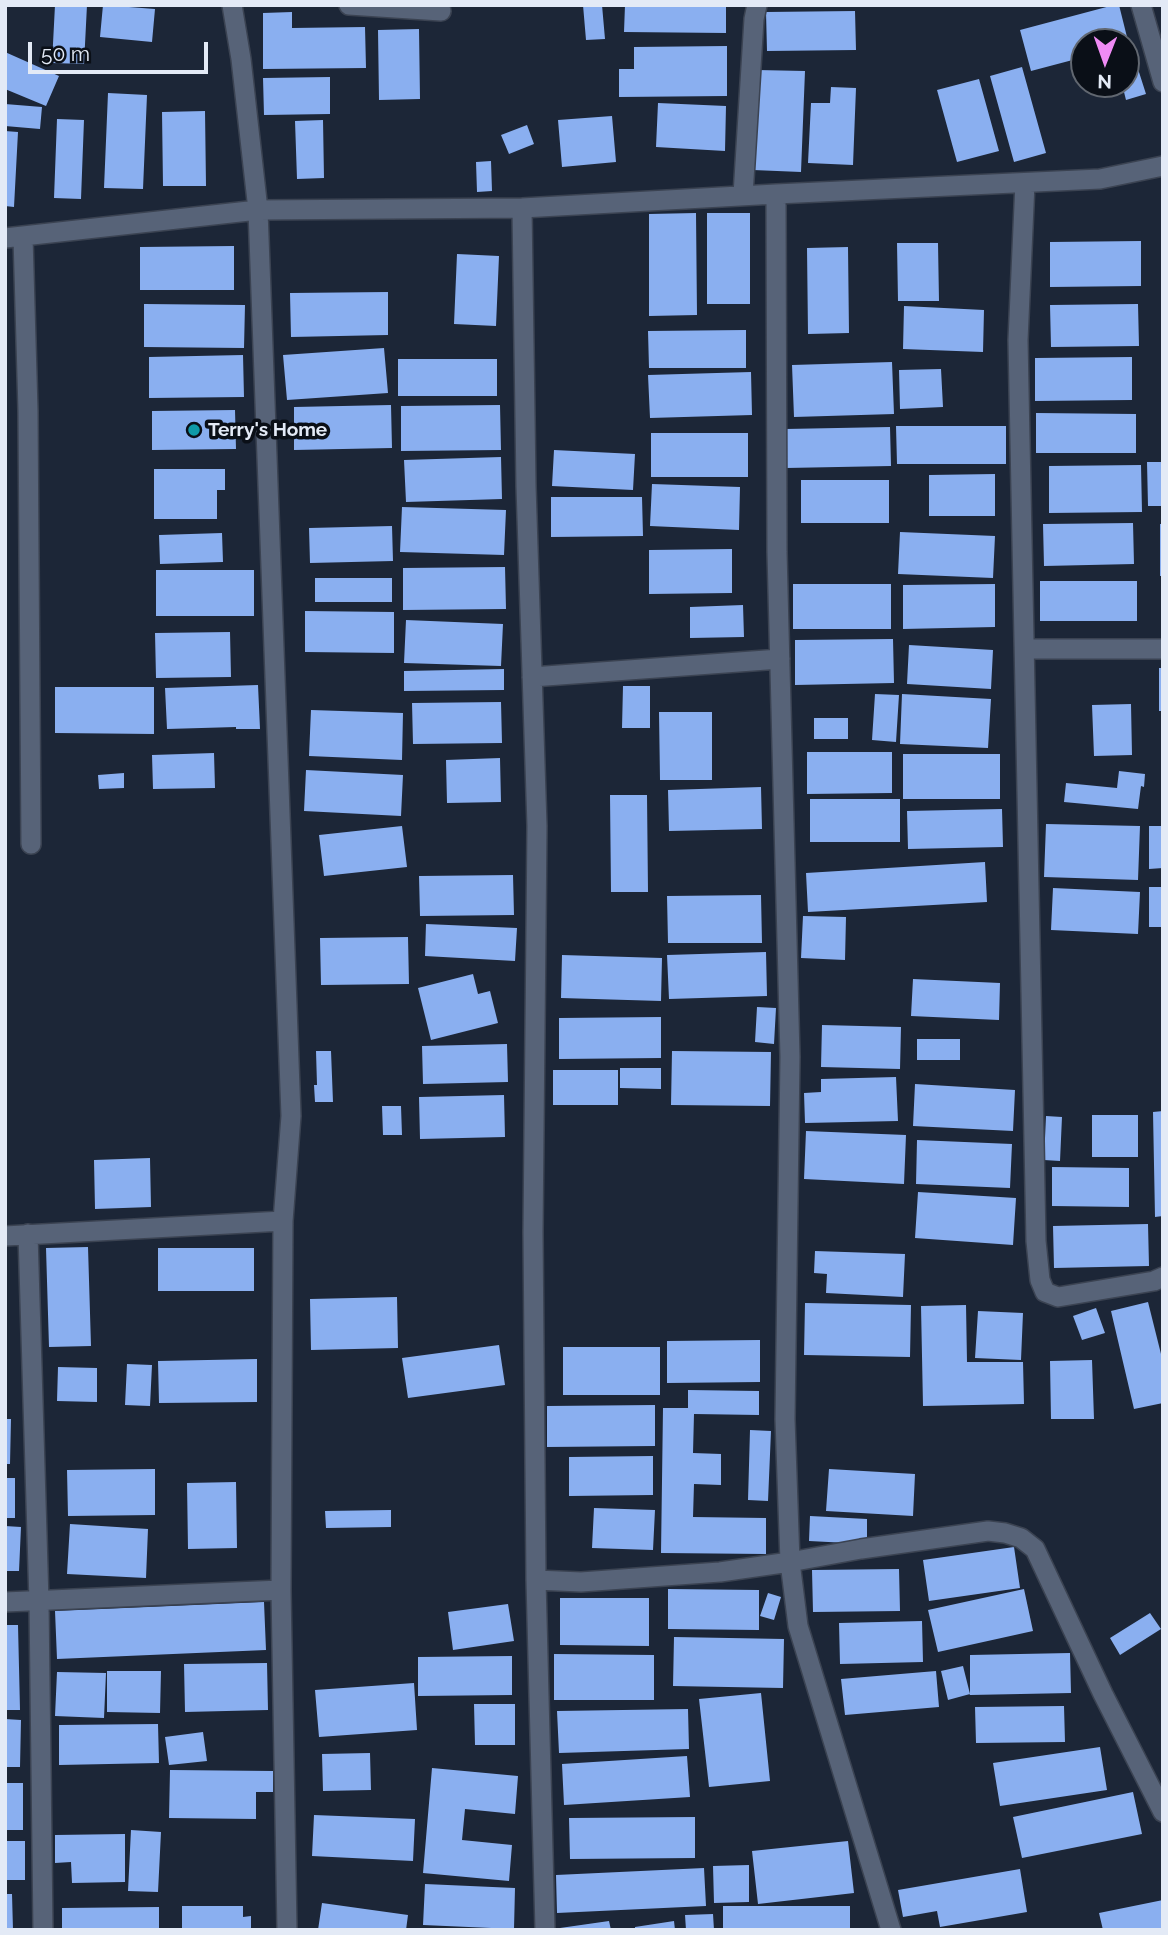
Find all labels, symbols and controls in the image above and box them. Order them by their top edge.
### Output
scale bar [32,28,212,72]
north arrow [1070,28,1140,98]
text: 50 m [41,41,90,66]
text: N [1097,71,1112,93]
place label: Terry's Home [208,419,327,441]
marker: Terry's Home [186,422,202,438]

